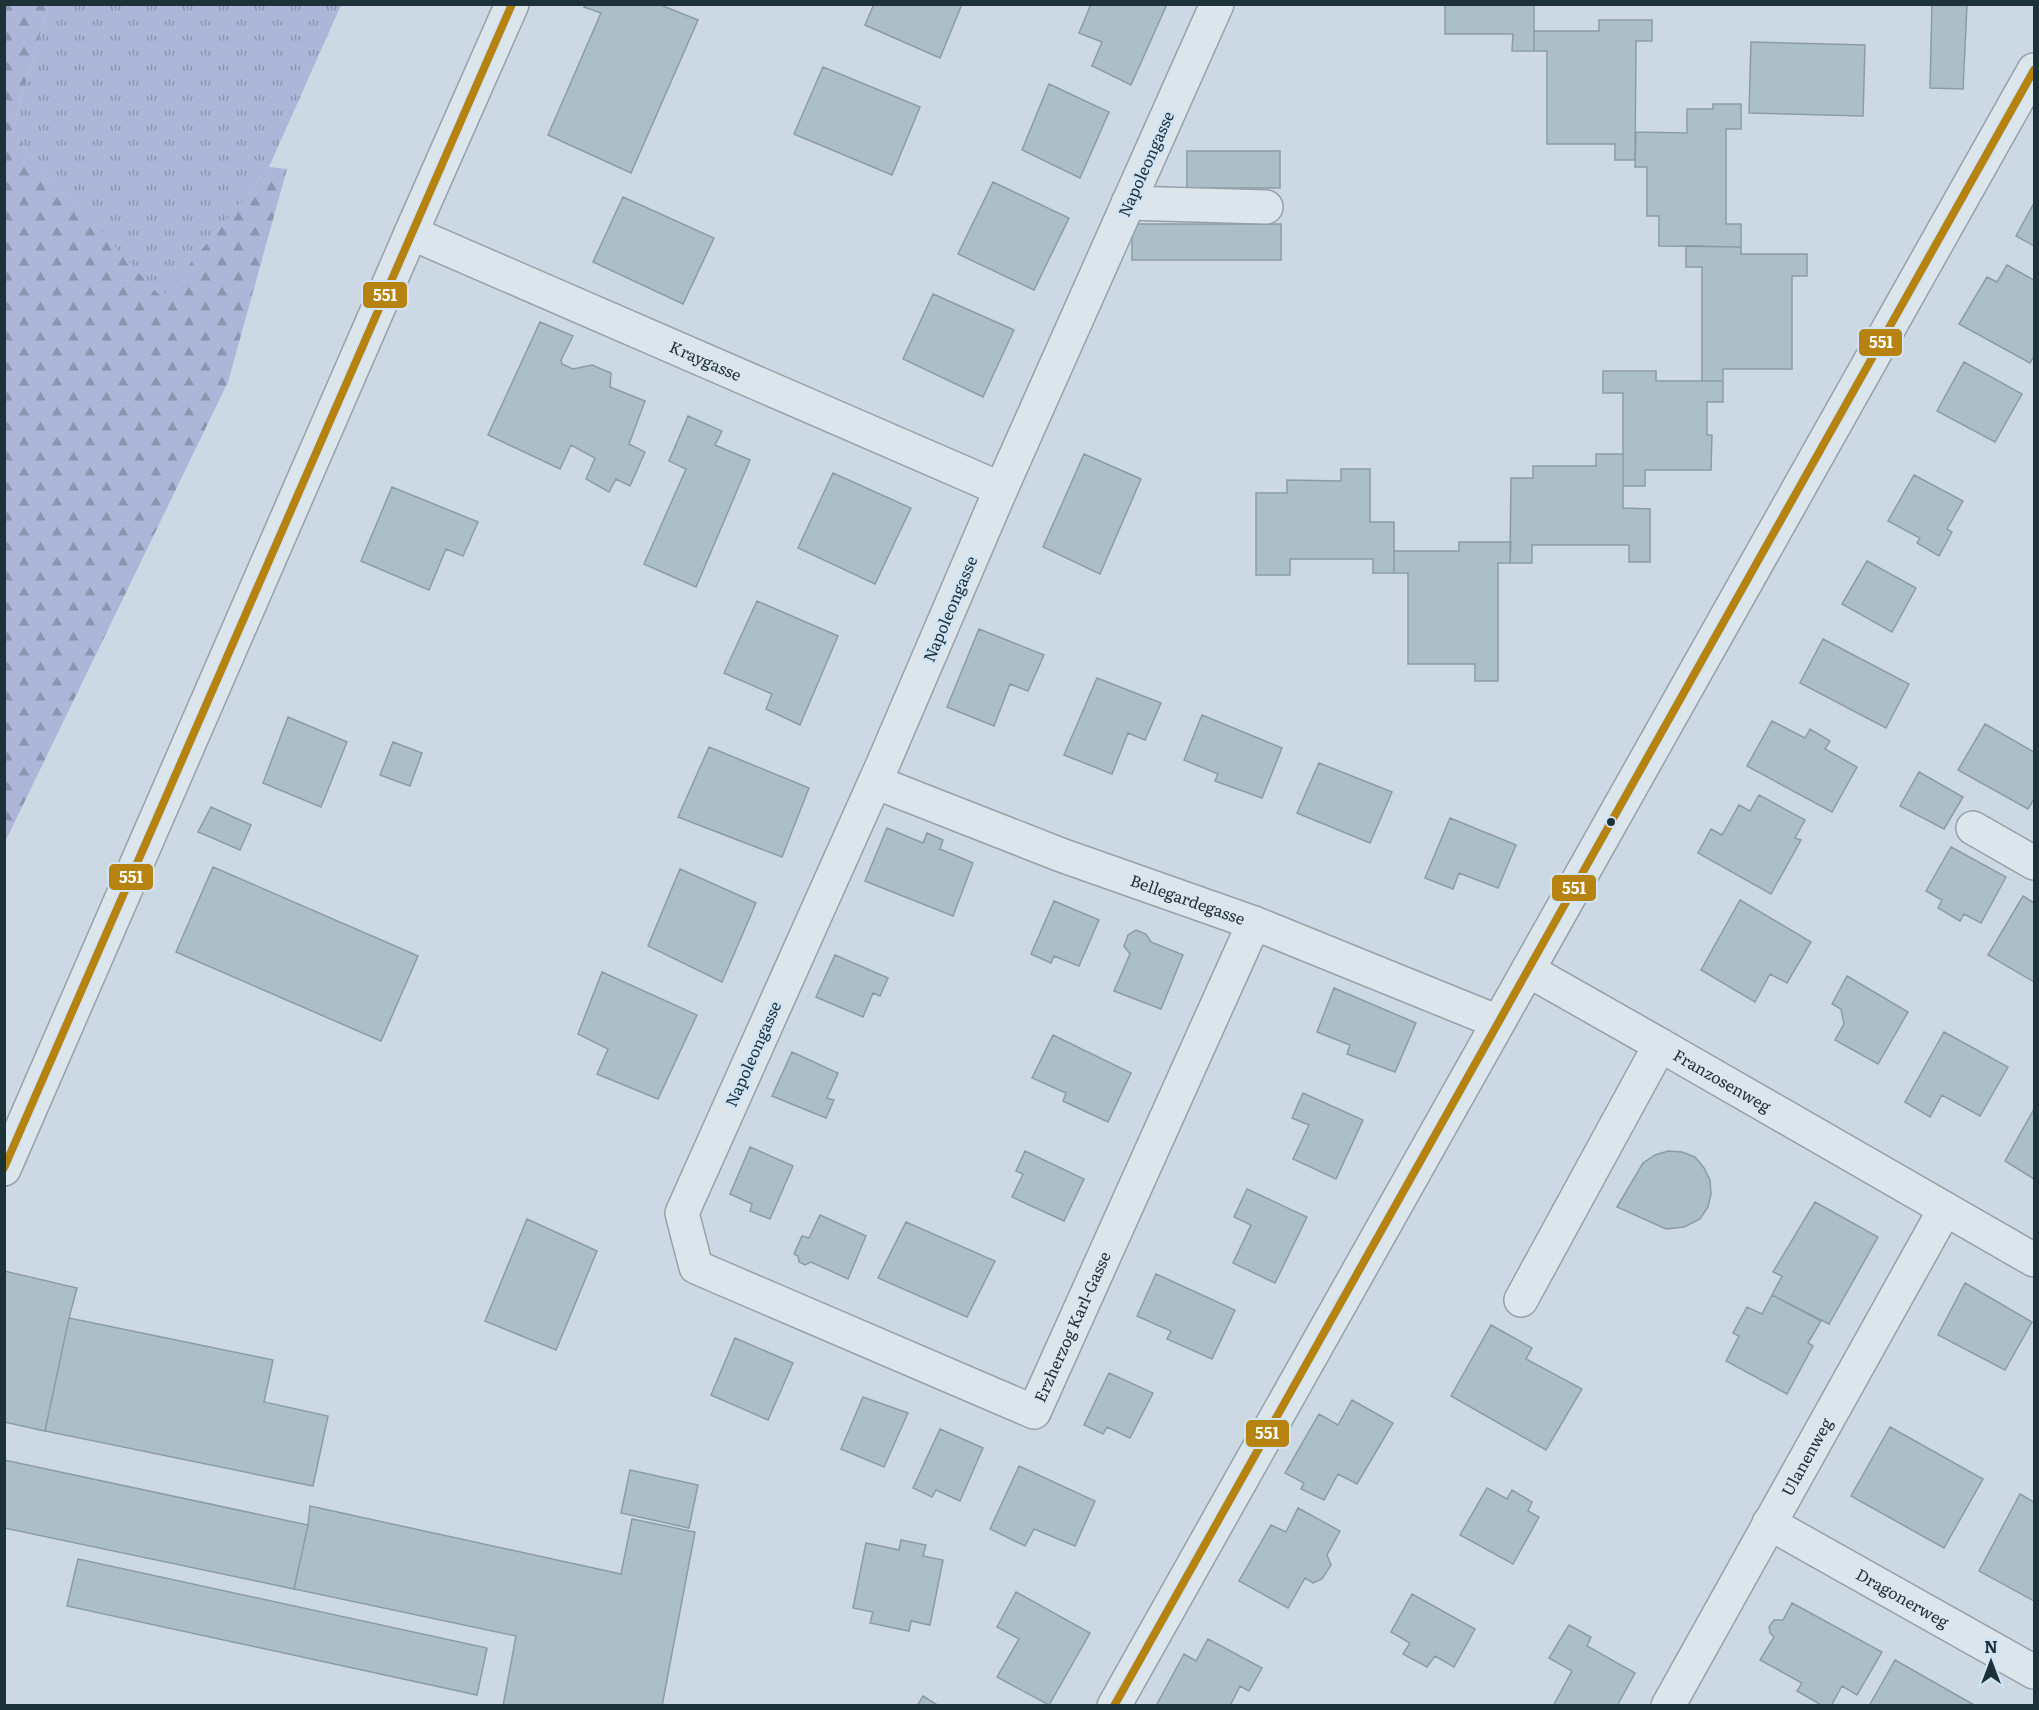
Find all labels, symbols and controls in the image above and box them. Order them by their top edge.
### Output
street label: Napoleongasse [1111,107,1179,220]
line badge: 551 [362,281,408,309]
text: 551 [373,282,397,306]
line badge: 551 [1858,328,1903,357]
text: 551 [1869,329,1893,353]
street label: Kraygasse [666,334,746,386]
street label: Napoleongasse [916,552,982,665]
unlabelled marker [1605,816,1617,828]
line badge: 551 [108,863,154,891]
text: 551 [119,864,143,888]
street label: Bellegardegasse [1127,867,1249,930]
line badge: 551 [1551,874,1597,902]
text: 551 [1562,875,1586,899]
street label: Napoleongasse [718,997,786,1110]
street label: Franzosenweg [1669,1042,1776,1117]
street label: Erzherzog Karl-Gasse [1027,1247,1116,1406]
street label: Ulanenweg [1774,1413,1837,1500]
line badge: 551 [1245,1419,1290,1448]
text: 551 [1255,1420,1279,1444]
street label: Dragonerweg [1852,1561,1954,1633]
north arrow [1961,1632,2021,1692]
text: N [1984,1634,1998,1658]

